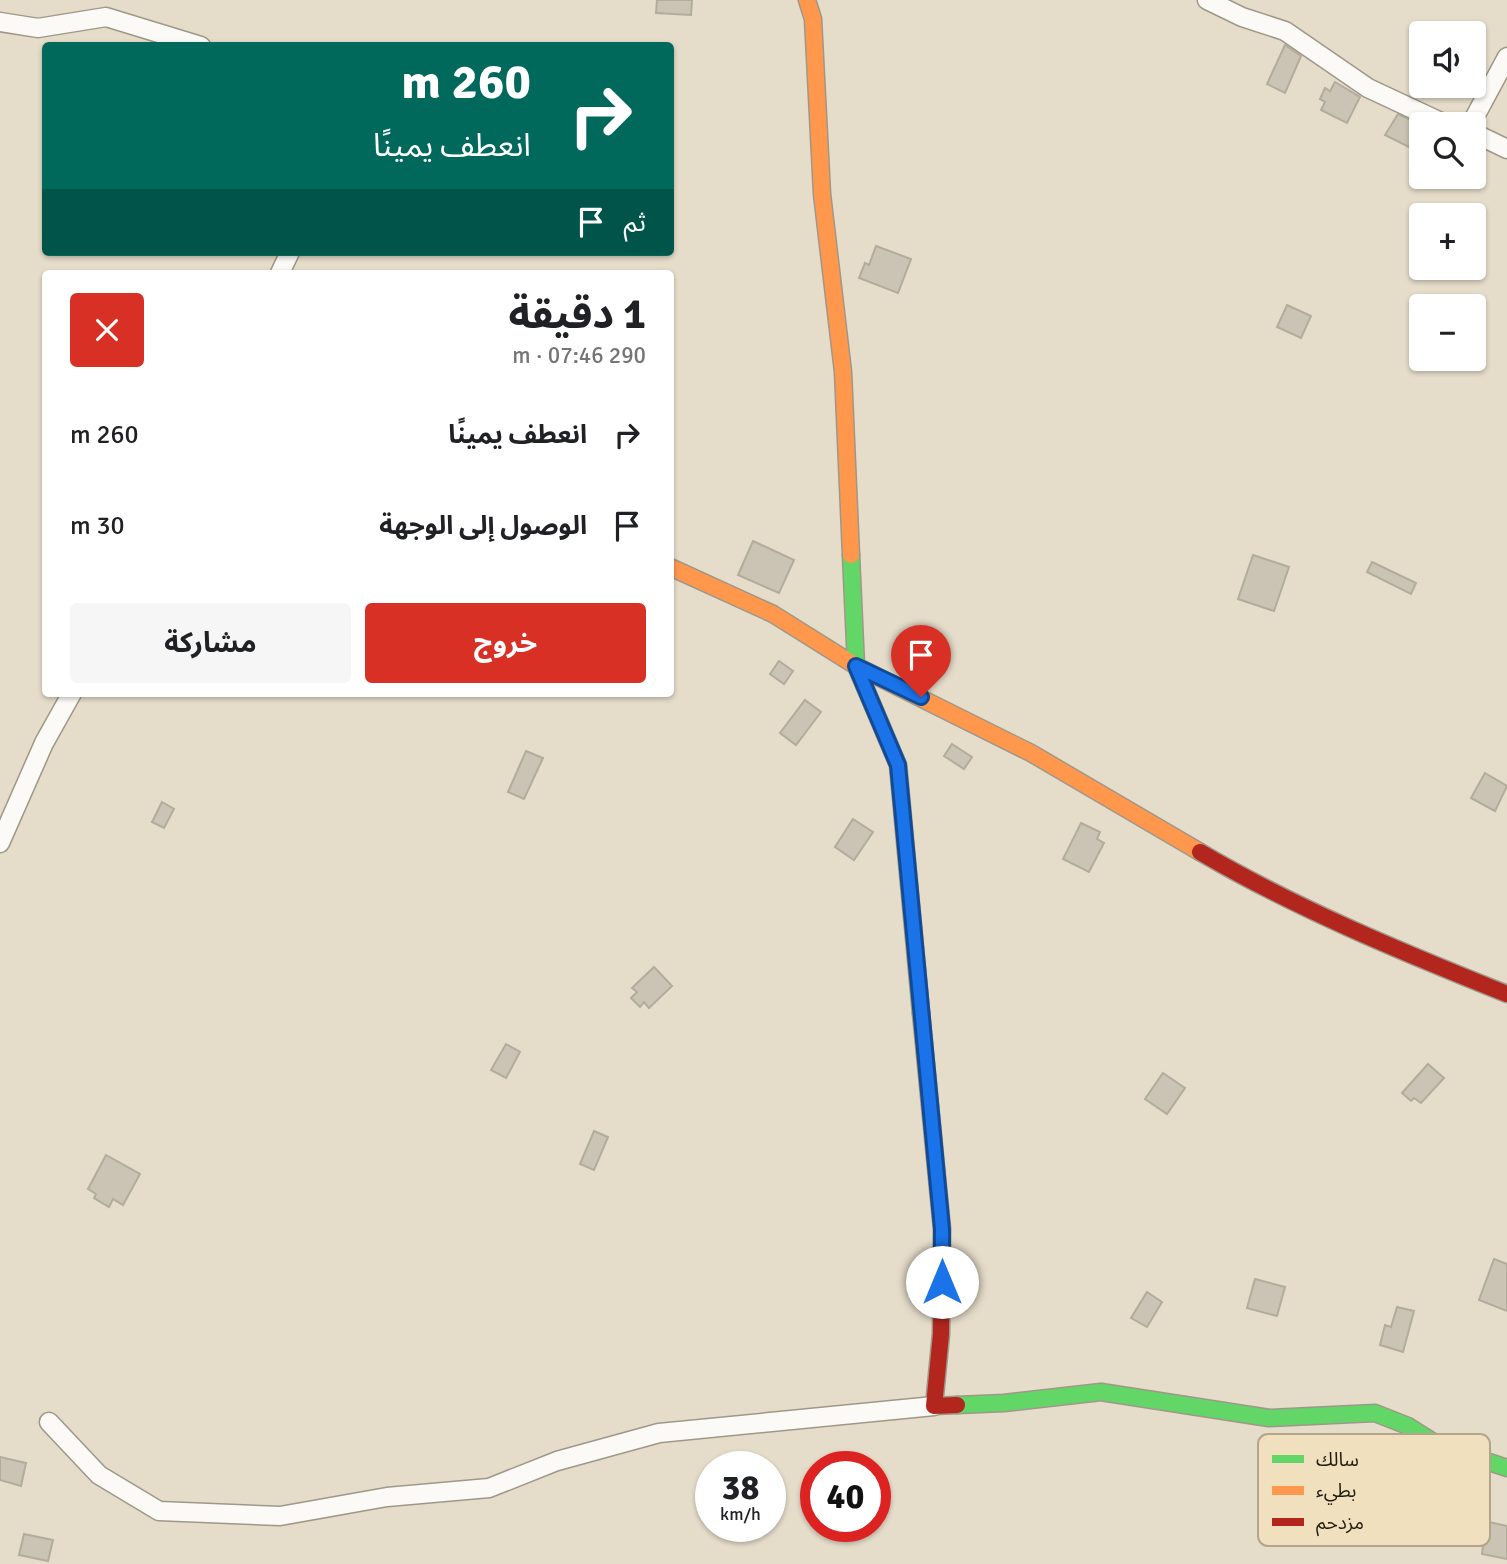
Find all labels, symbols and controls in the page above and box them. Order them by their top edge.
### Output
map controls [1409,21,1486,371]
button: sound [1409,21,1486,98]
text: 260 m [401,52,531,112]
icon: right [555,70,646,161]
button: search [1409,112,1486,189]
text: انعطف يمينًا [373,126,531,165]
icon: arrive [572,203,610,241]
button: + [1409,203,1486,280]
text: ثم [624,207,646,239]
text: 1 دقيقة [508,289,646,340]
button: close [70,293,144,367]
button: − [1409,294,1486,371]
text: 290 m · 07:46 [512,341,646,370]
icon: right [608,416,646,454]
text: 260 m [70,419,139,451]
text: انعطف يمينًا [448,419,587,451]
icon: arrive [608,507,646,545]
text: 30 m [70,510,125,542]
text: الوصول إلى الوجهة [379,510,587,542]
button: مشاركة [70,603,351,683]
button: خروج [365,603,646,683]
pin [891,625,951,697]
icon: arrive [902,636,940,674]
position arrow [905,1245,979,1319]
legend [1258,1434,1490,1546]
text: سالك [1316,1448,1359,1472]
speed limit sign: 40 [800,1451,891,1542]
text: 38 [722,1466,759,1509]
text: بطيء [1316,1479,1356,1505]
text: km/h [720,1503,761,1525]
text: مزدحم [1316,1511,1364,1537]

